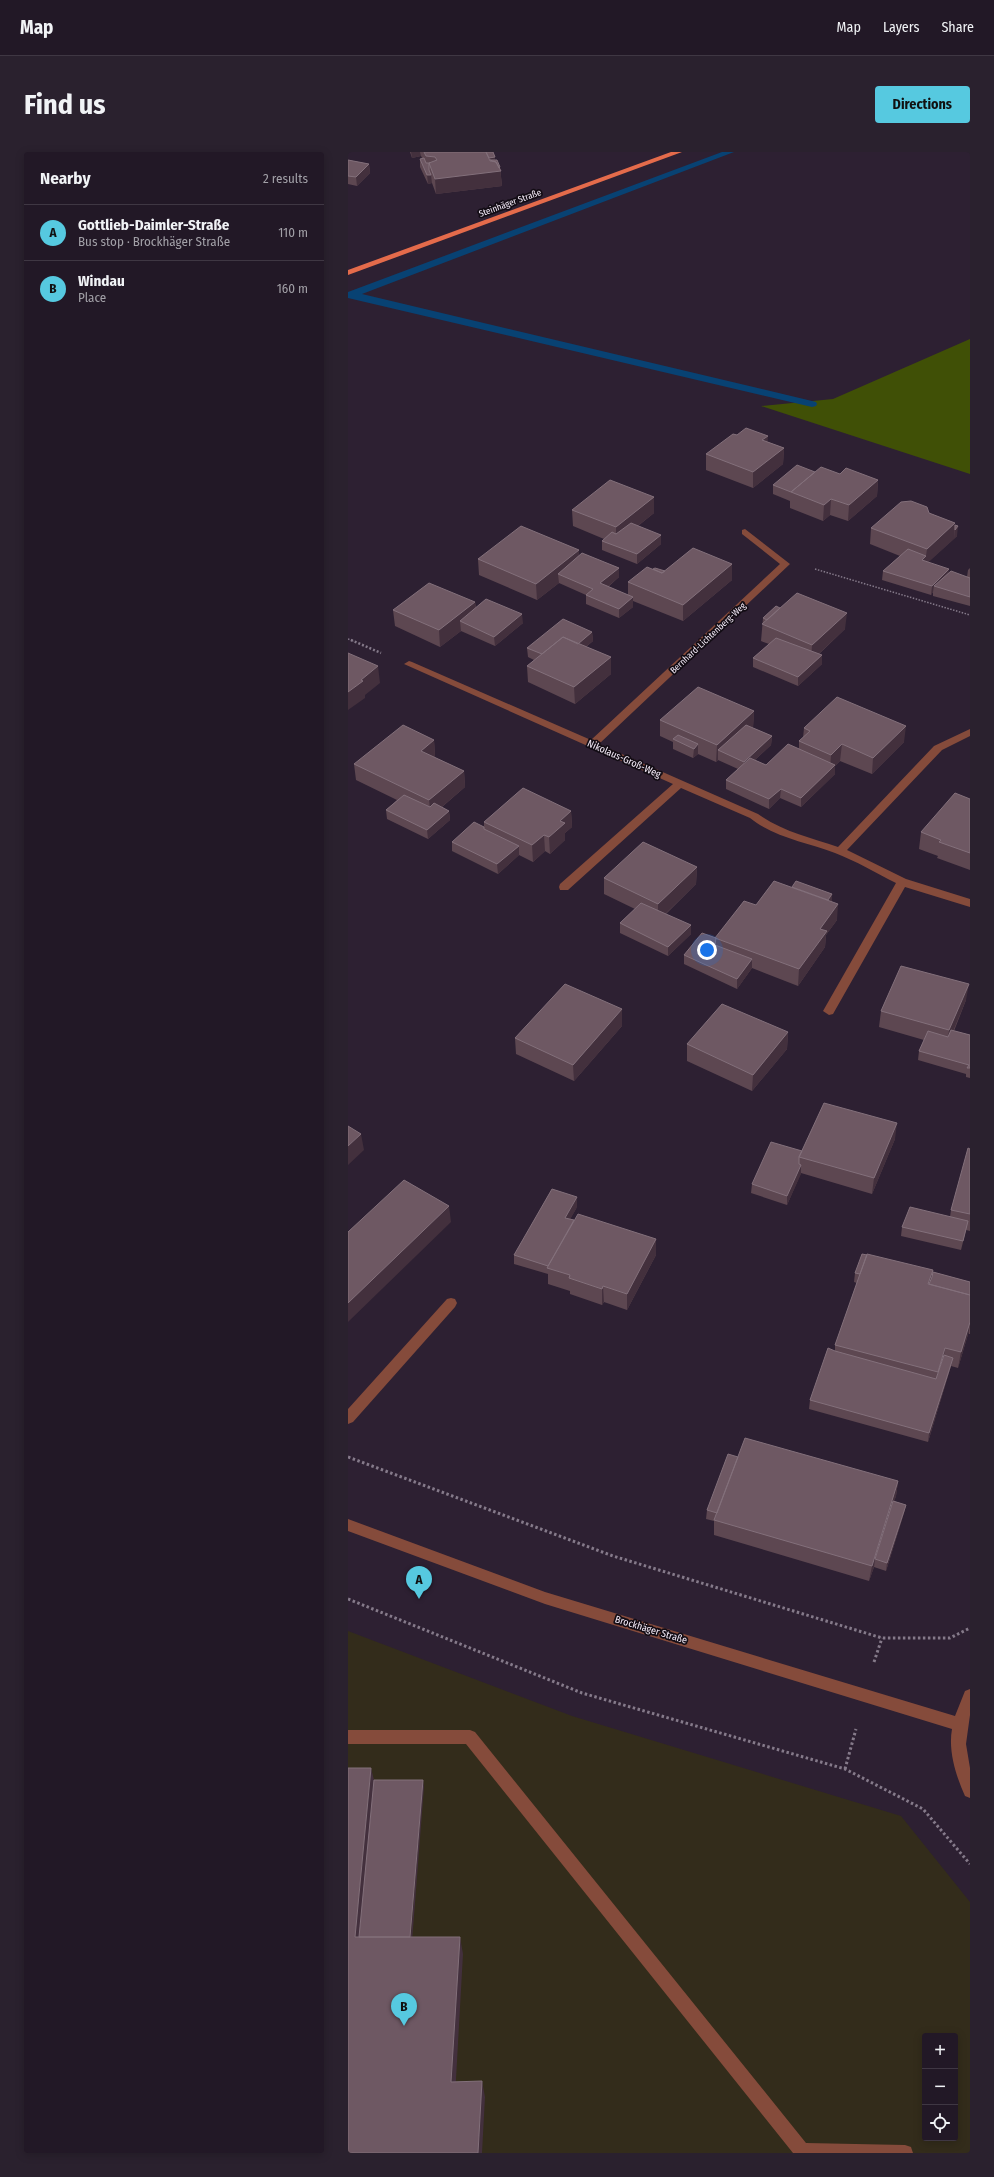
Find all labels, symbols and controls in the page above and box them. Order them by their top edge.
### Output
text: Map [20,16,53,39]
text: Map [837,19,861,36]
text: Layers [883,19,919,36]
text: Share [941,19,974,36]
button: Directions [875,86,970,123]
text: Find us [24,88,106,121]
text: Nearby [40,168,91,189]
text: 2 results [263,171,308,186]
street label: Steinhäger Straße [478,187,543,219]
text: Gottlieb-Daimler-Straße [78,216,229,234]
text: A [49,225,57,240]
text: 110 m [278,225,308,240]
text: Bus stop · Brockhäger Straße [78,234,230,249]
text: Windau [78,272,125,290]
text: B [49,281,57,296]
text: 160 m [277,281,308,296]
text: Place [78,290,106,305]
street label: Bernhard-Lichtenberg-Weg [668,600,748,676]
street label: Nikolaus-Groß-Weg [585,737,663,781]
your location [697,940,717,960]
pin: A [406,1566,432,1599]
street label: Brockhäger Straße [613,1613,689,1647]
pin: B [391,1993,417,2026]
map controls [922,2033,958,2141]
button: + [922,2033,958,2069]
button: − [922,2069,958,2105]
button: locate [922,2105,958,2141]

